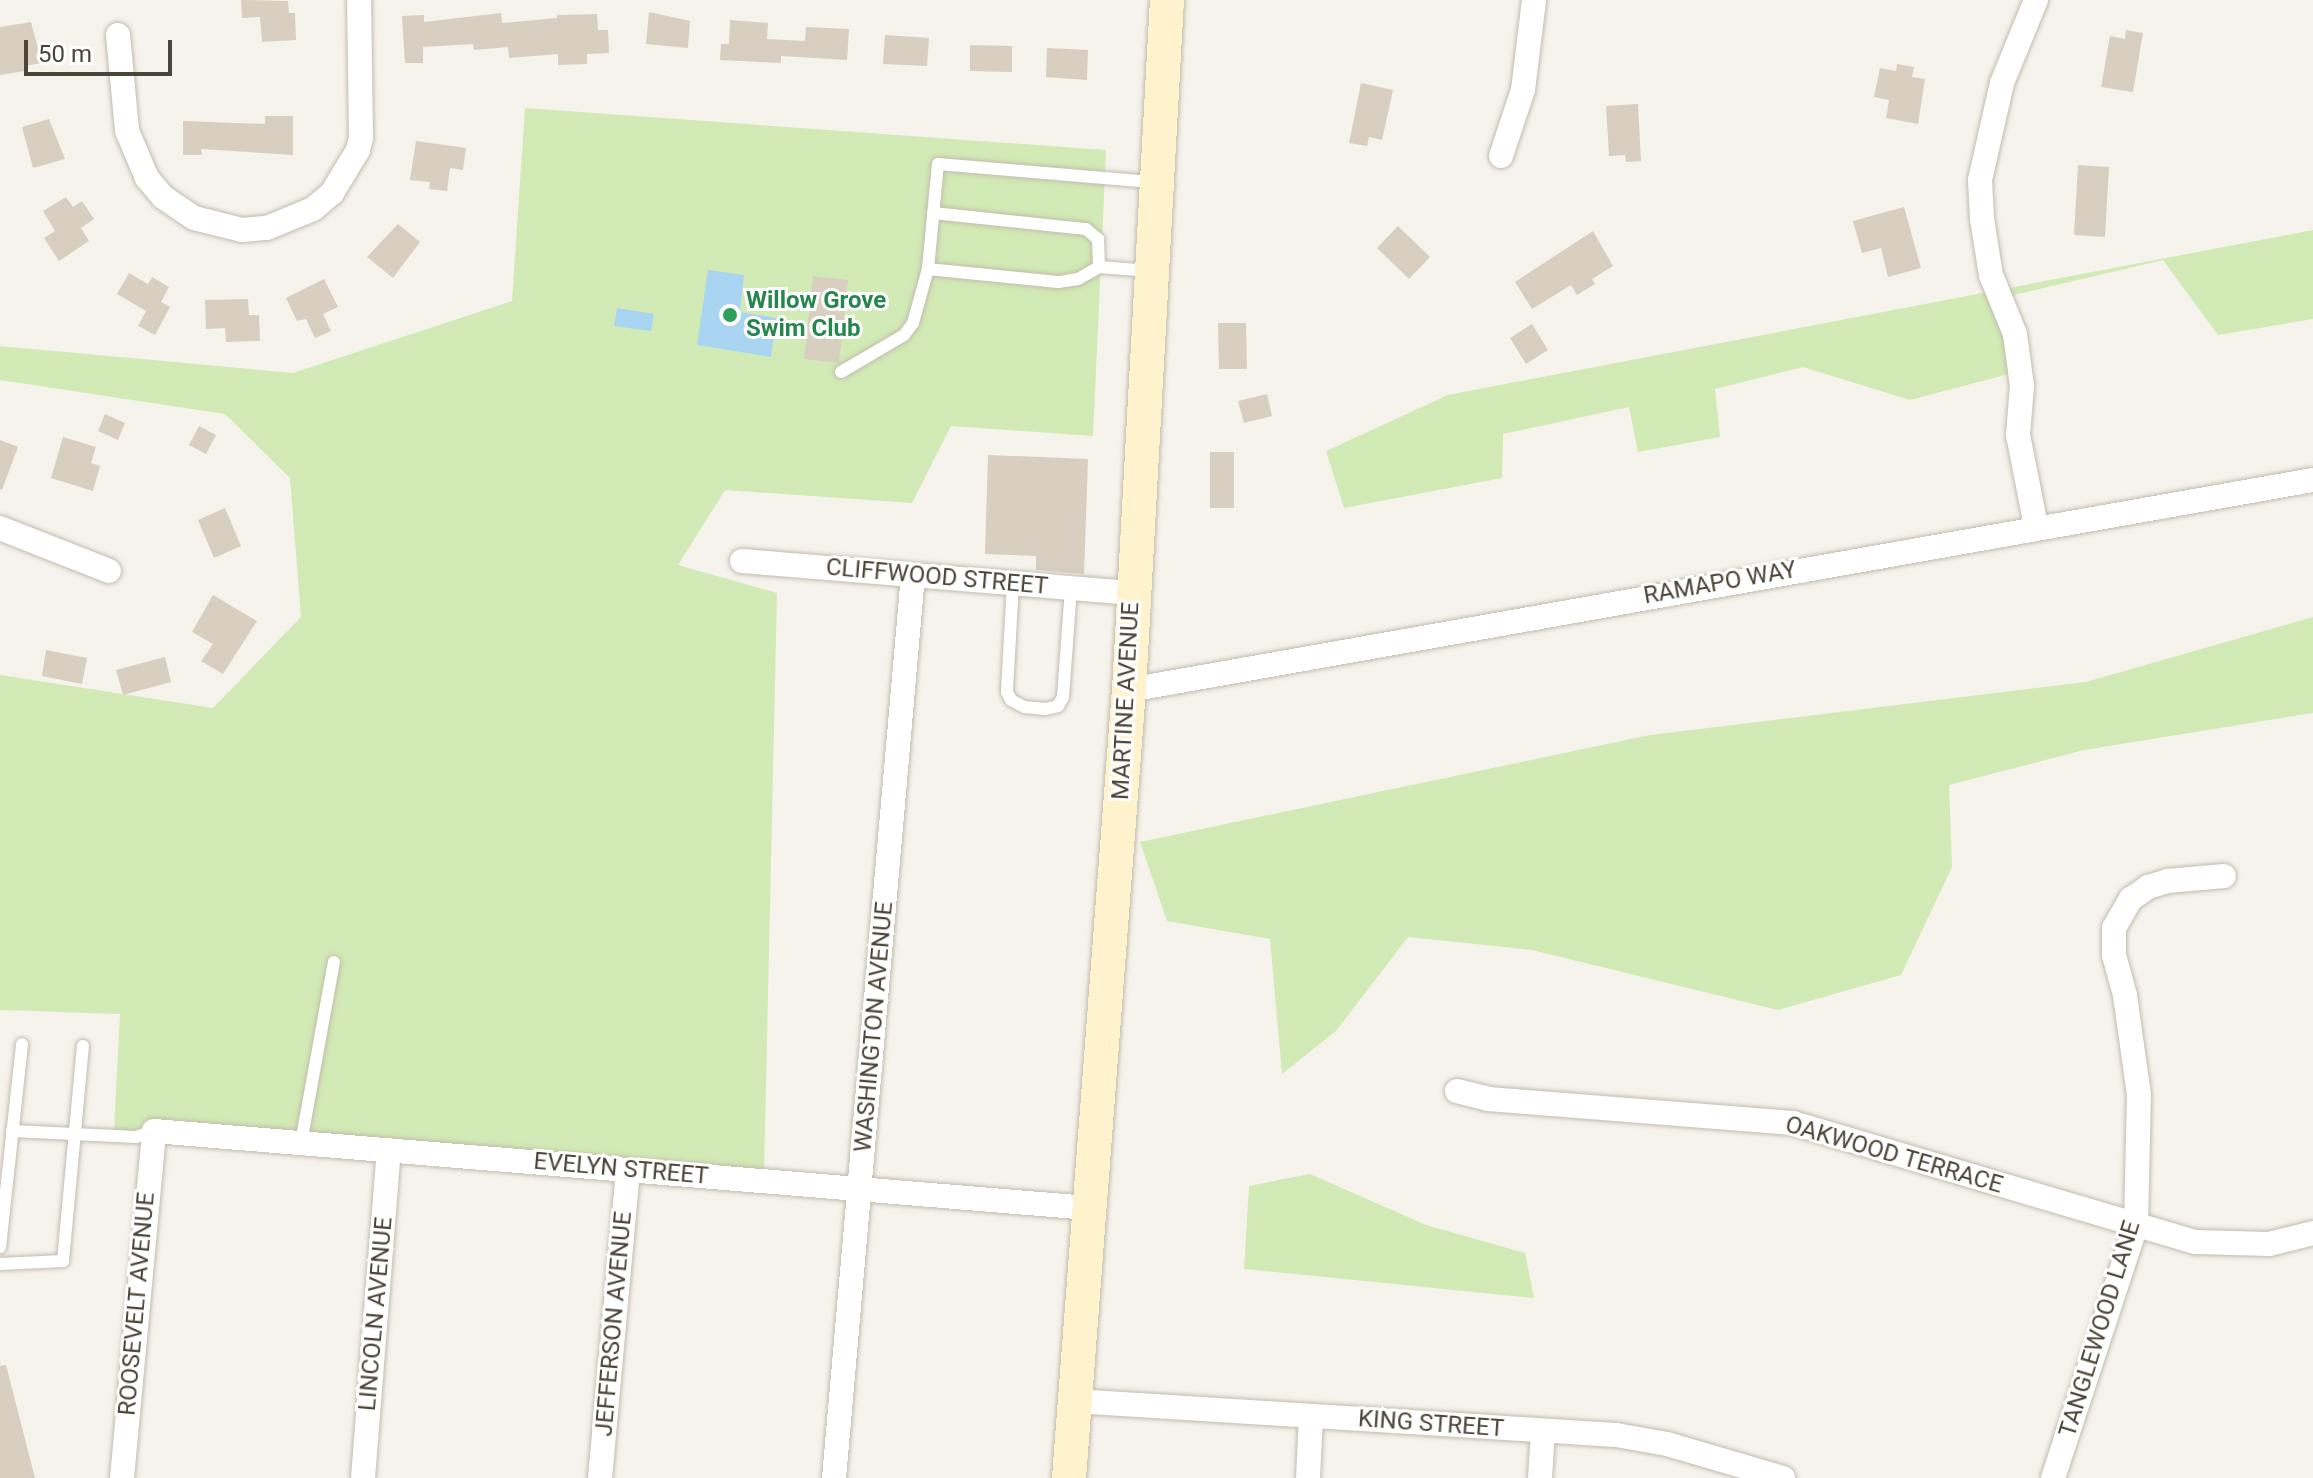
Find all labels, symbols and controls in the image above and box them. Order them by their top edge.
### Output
scale bar [28,24,176,74]
text: 50 m [38,40,92,68]
place label: Willow Grove Swim Club [746,287,886,343]
marker: Willow Grove Swim Club [721,306,739,324]
street label: CLIFFWOOD STREET [825,553,1049,601]
street label: RAMAPO WAY [1641,555,1799,611]
street label: MARTINE AVENUE [1106,601,1146,801]
street label: WASHINGTON AVENUE [849,901,899,1153]
street label: OAKWOOD TERRACE [1782,1110,2006,1200]
street label: EVELYN STREET [532,1147,710,1191]
street label: ROOSEVELT AVENUE [113,1191,161,1417]
street label: JEFFERSON AVENUE [590,1210,638,1438]
street label: LINCOLN AVENUE [353,1216,399,1412]
street label: TANGLEWOOD LANE [2053,1217,2147,1441]
street label: KING STREET [1357,1405,1505,1443]

